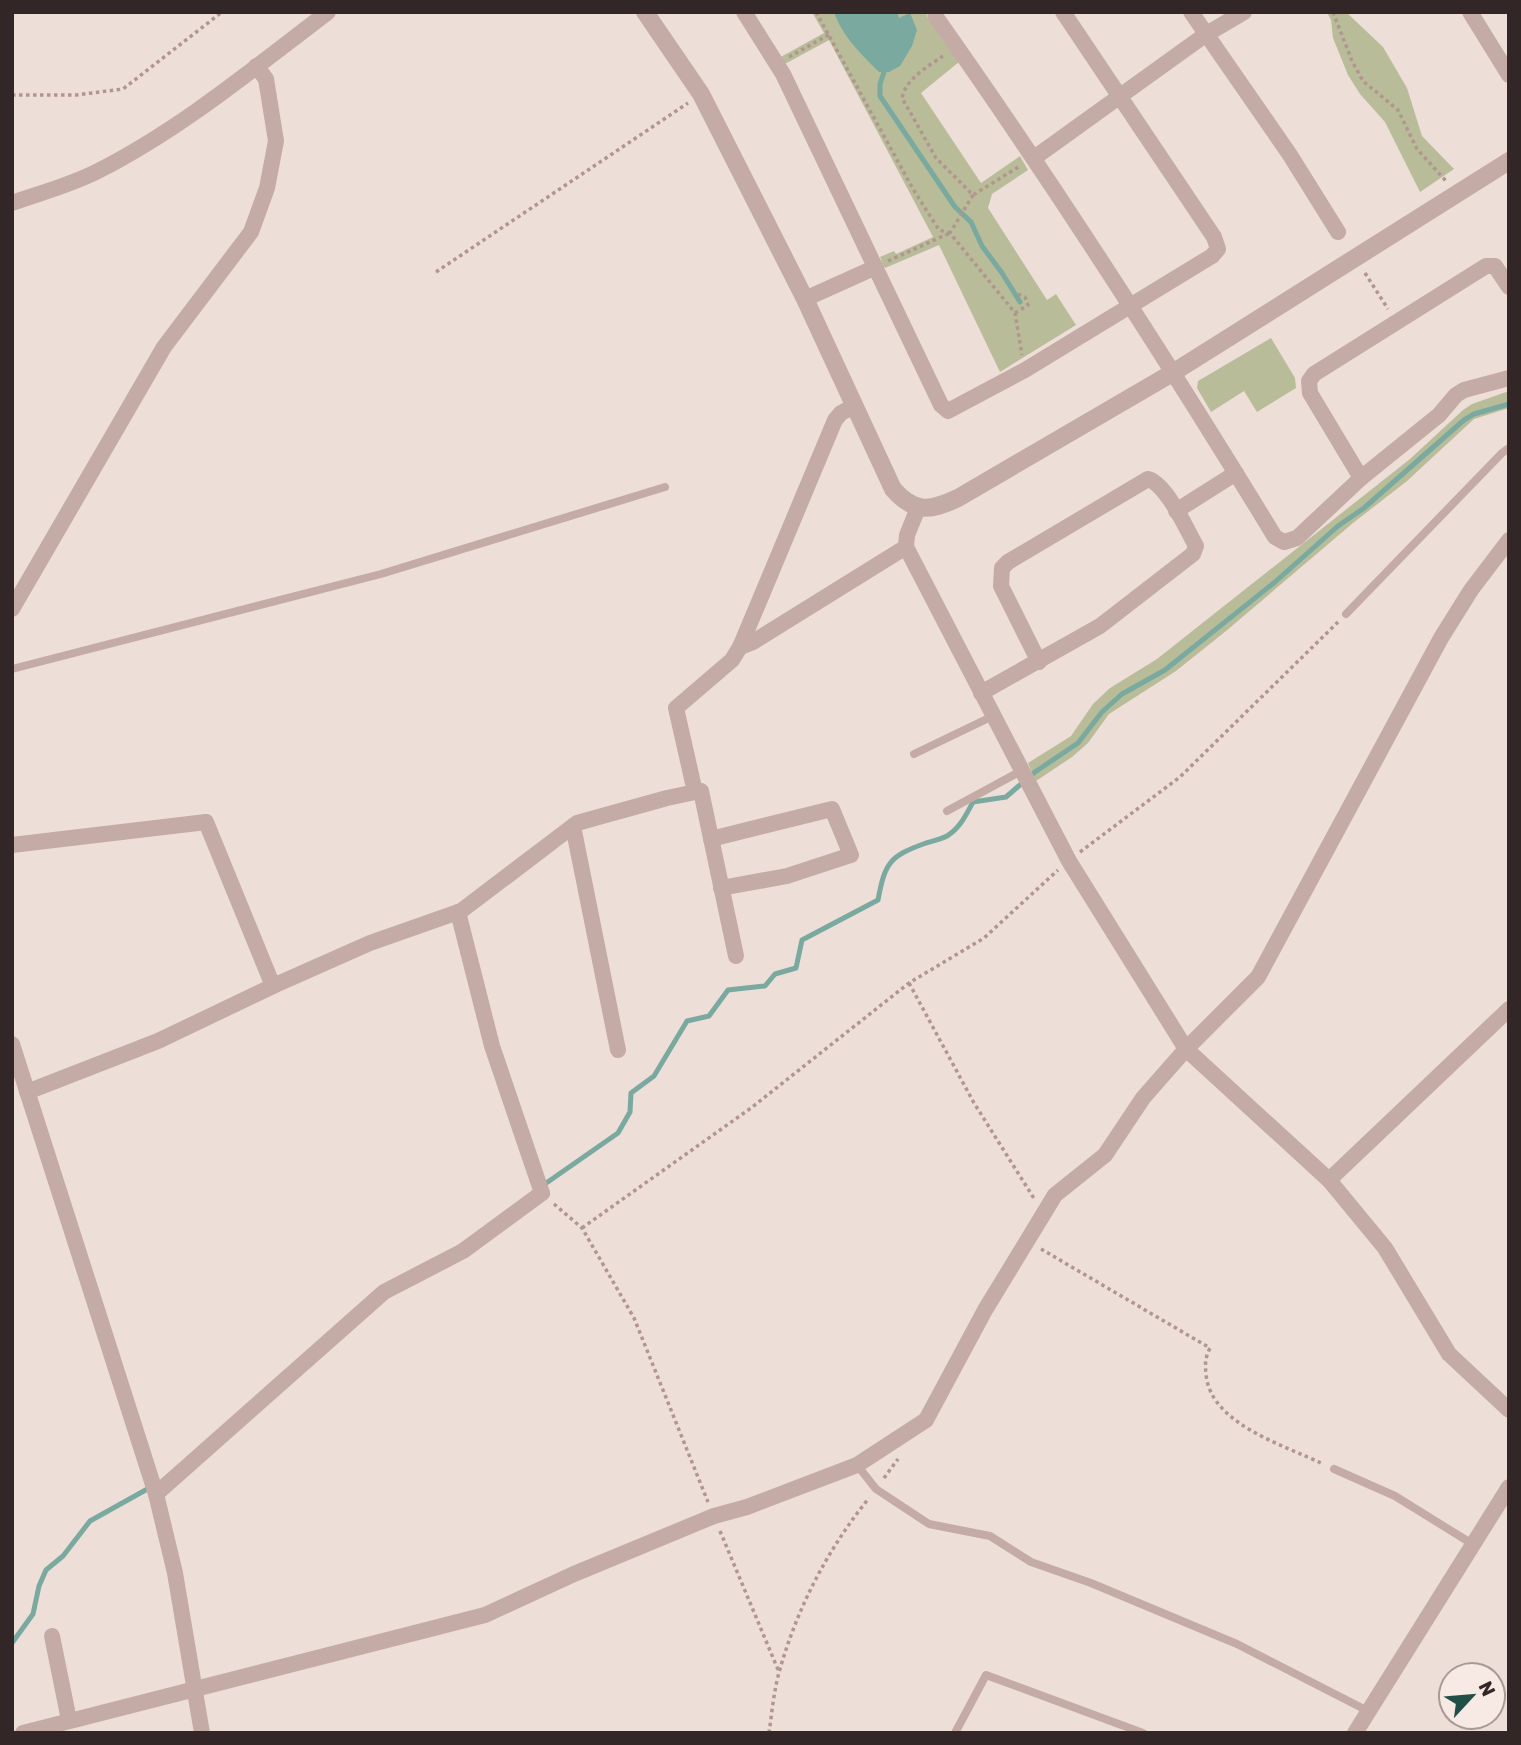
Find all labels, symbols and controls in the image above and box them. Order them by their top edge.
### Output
north arrow [1437,1661,1507,1731]
text: N [1473,1678,1500,1700]

